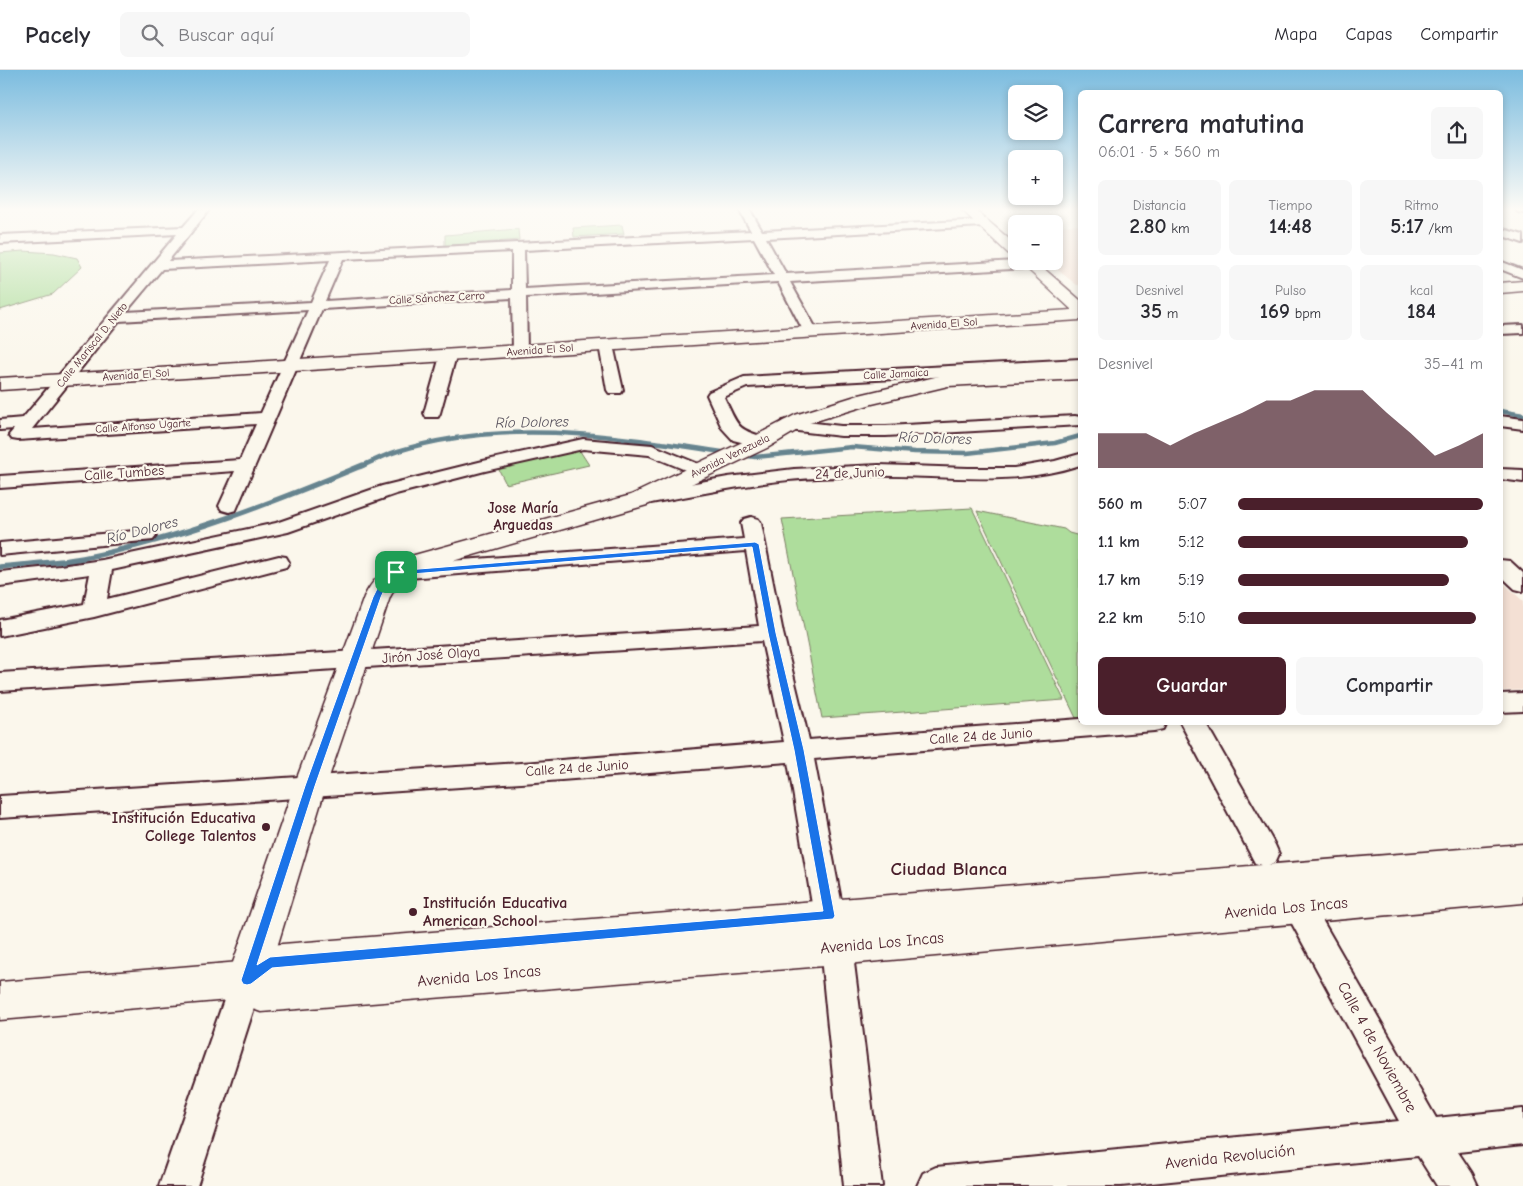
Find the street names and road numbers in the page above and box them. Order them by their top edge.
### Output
street label: Calle Sánchez Cerro [389,289,485,307]
street label: Calle Mariscal D. Nieto [54,300,130,390]
street label: Avenida El Sol [910,315,978,333]
street label: Avenida El Sol [506,341,574,359]
street label: Avenida El Sol [102,366,170,384]
street label: Calle Jamaica [863,366,929,382]
street label: Calle Alfonso Ugarte [95,416,192,436]
street label: Avenida Venezuela [688,431,772,481]
street label: Calle Tumbes [83,462,165,484]
street label: 24 de Junio [815,463,885,483]
street label: Jirón José Olaya [381,643,481,667]
street label: Calle 24 de Junio [929,724,1033,748]
street label: Calle 24 de Junio [525,756,629,780]
street label: Avenida Los Incas [1223,894,1349,922]
street label: Avenida Los Incas [819,929,945,957]
street label: Avenida Los Incas [416,962,542,990]
street label: Calle 4 de Noviembre [1334,979,1420,1115]
street label: Avenida Revolución [1164,1141,1296,1173]

